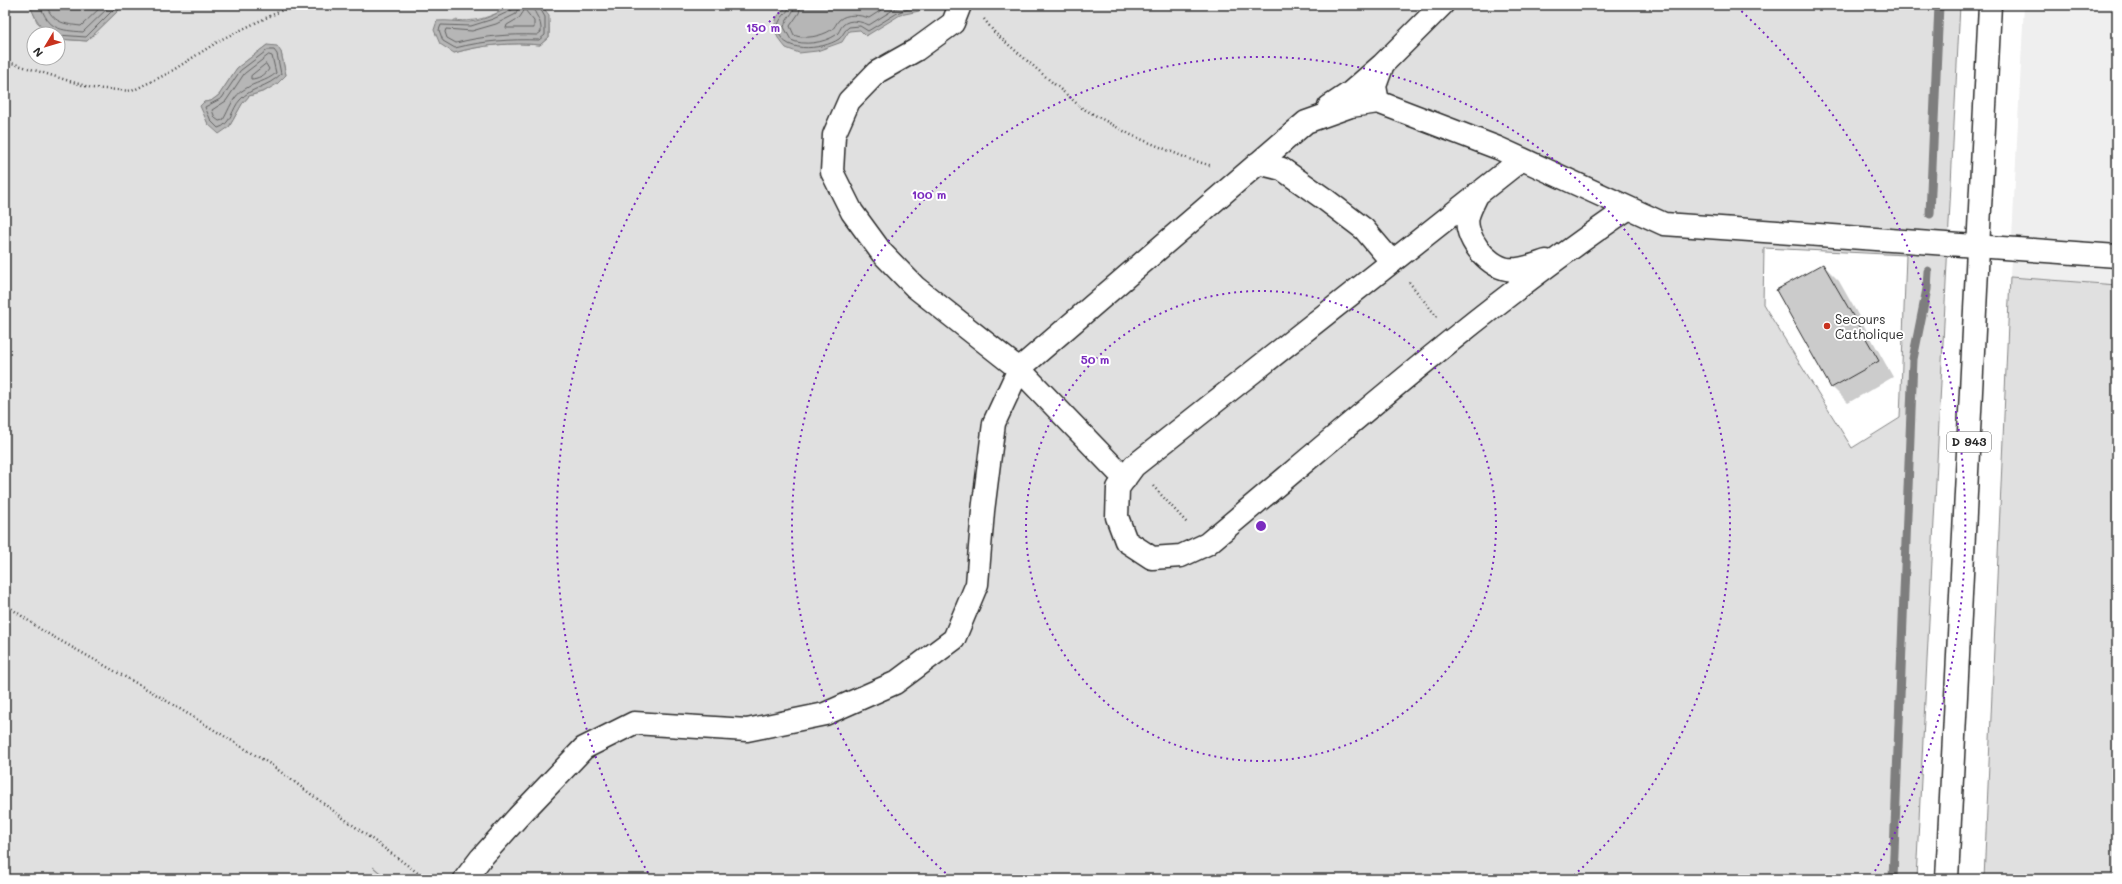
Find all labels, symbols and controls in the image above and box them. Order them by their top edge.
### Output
text: 150 m [746,19,780,35]
north arrow [26,26,66,66]
text: N [29,45,46,60]
text: 100 m [912,186,946,202]
place label: Secours Catholique [1835,310,1904,342]
marker: Secours Catholique [1822,321,1832,331]
text: 50 m [1081,351,1109,367]
road number: D 943 [1947,432,1991,452]
centre of rings [1254,519,1268,533]

